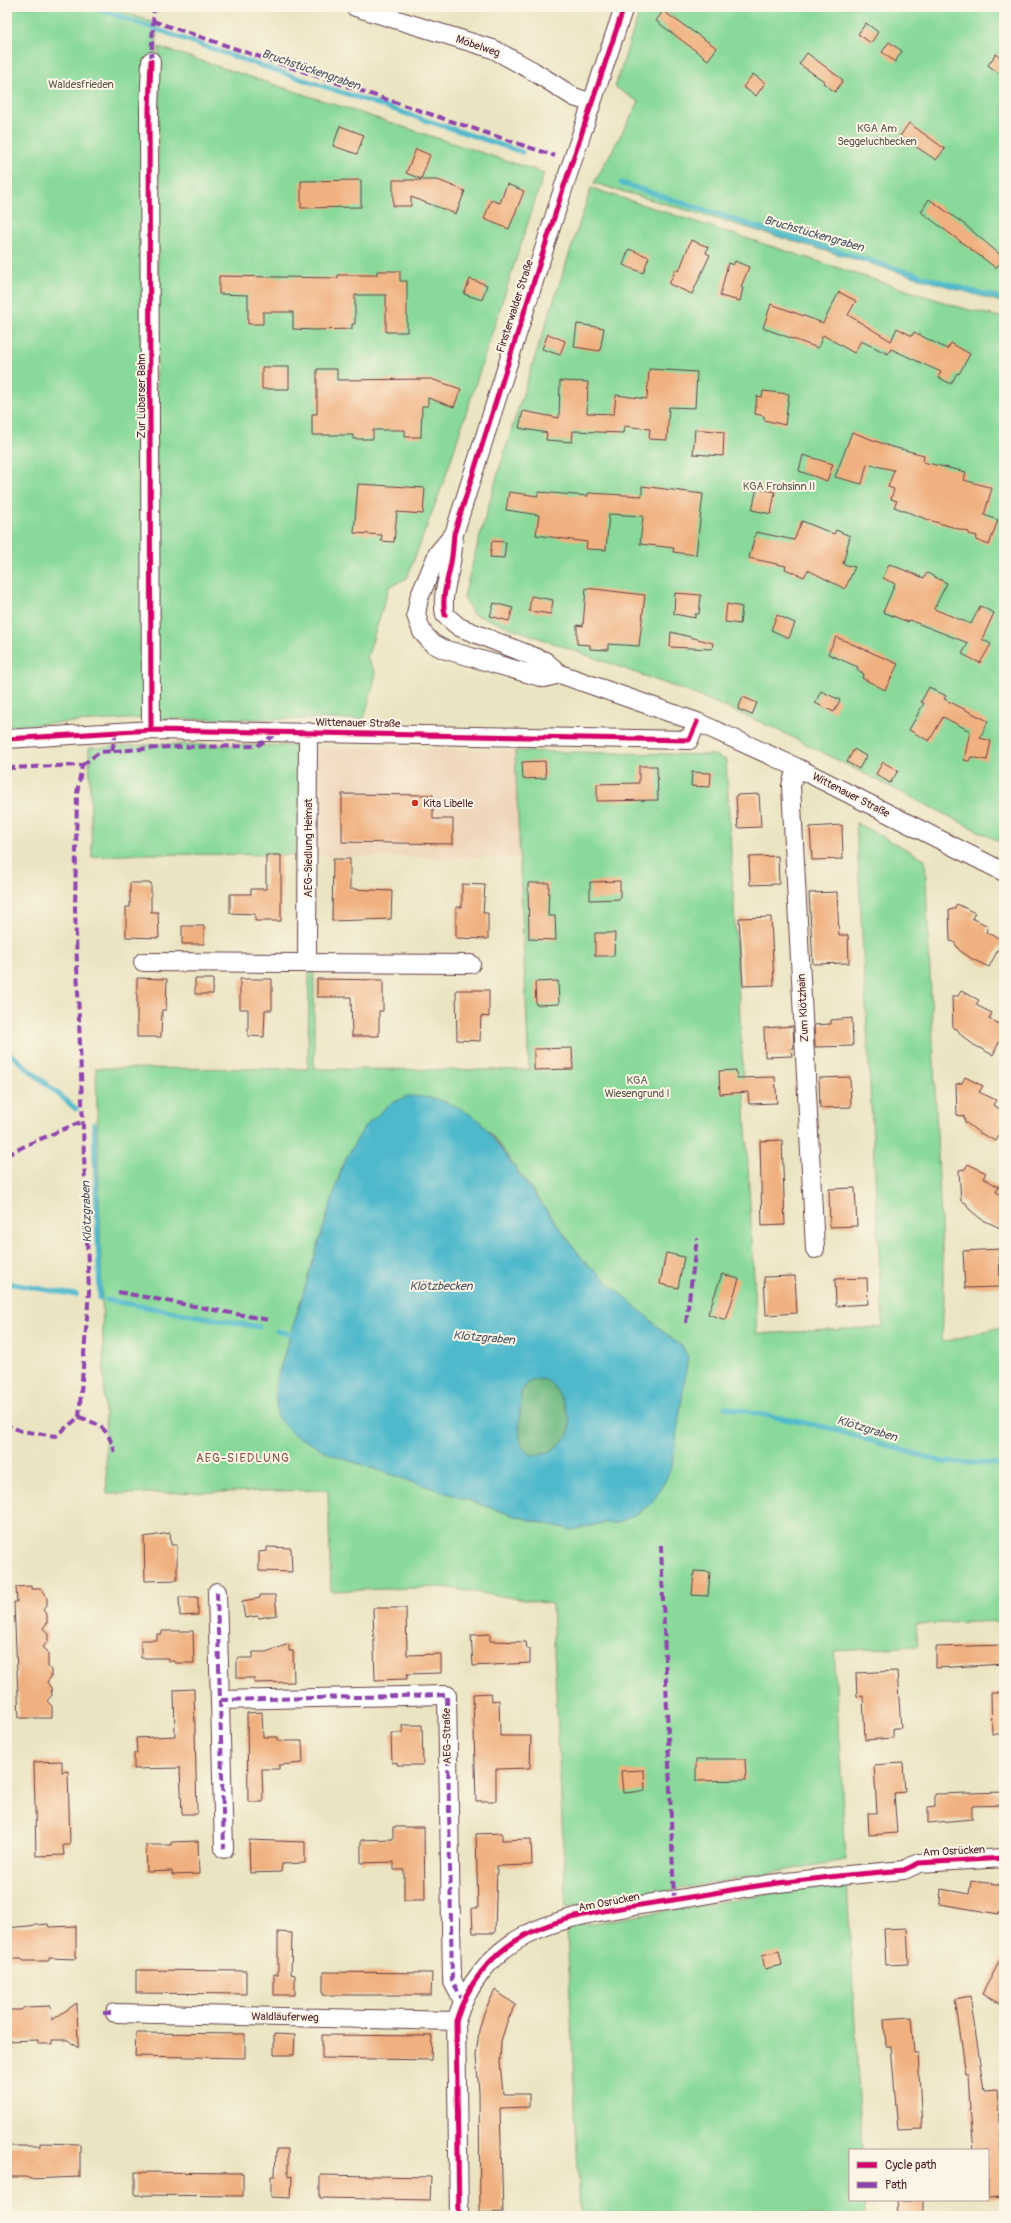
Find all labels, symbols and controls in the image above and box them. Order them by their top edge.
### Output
street label: Möbelweg [454,32,502,60]
water label: Bruchstückengraben [260,46,363,94]
park label: Waldesfrieden [48,78,114,91]
park label: KGA Am Seggeluchbecken [837,122,917,148]
water label: Bruchstückengraben [762,213,867,256]
street label: Finsterwalder Straße [494,257,536,354]
street label: Zur Lübarser Bahn [135,353,148,439]
park label: KGA Frohsinn II [743,480,815,493]
street label: Wittenauer Straße [315,716,401,730]
street label: Wittenauer Straße [810,770,892,820]
place label: Kita Libelle [423,797,474,810]
street label: AEG-Siedlung Heimat [302,798,315,897]
marker: Kita Libelle [410,798,420,808]
street label: Zum Klötzhain [795,973,811,1043]
park label: KGA Wiesengrund I [604,1074,670,1100]
water label: Klötzgraben [78,1180,96,1243]
water label: Klötzbecken [409,1279,474,1294]
water label: Klötzgraben [452,1328,517,1348]
water label: Klötzgraben [835,1413,900,1446]
district label: AEG-SIEDLUNG [196,1451,290,1466]
street label: AEG-Straße [440,1707,454,1764]
street label: Am Osrücken [923,1843,985,1859]
street label: Am Osrücken [577,1890,641,1914]
street label: Waldläuferweg [251,2010,319,2024]
legend [849,2149,989,2201]
text: Cycle path [885,2158,937,2173]
text: Path [885,2178,907,2193]

